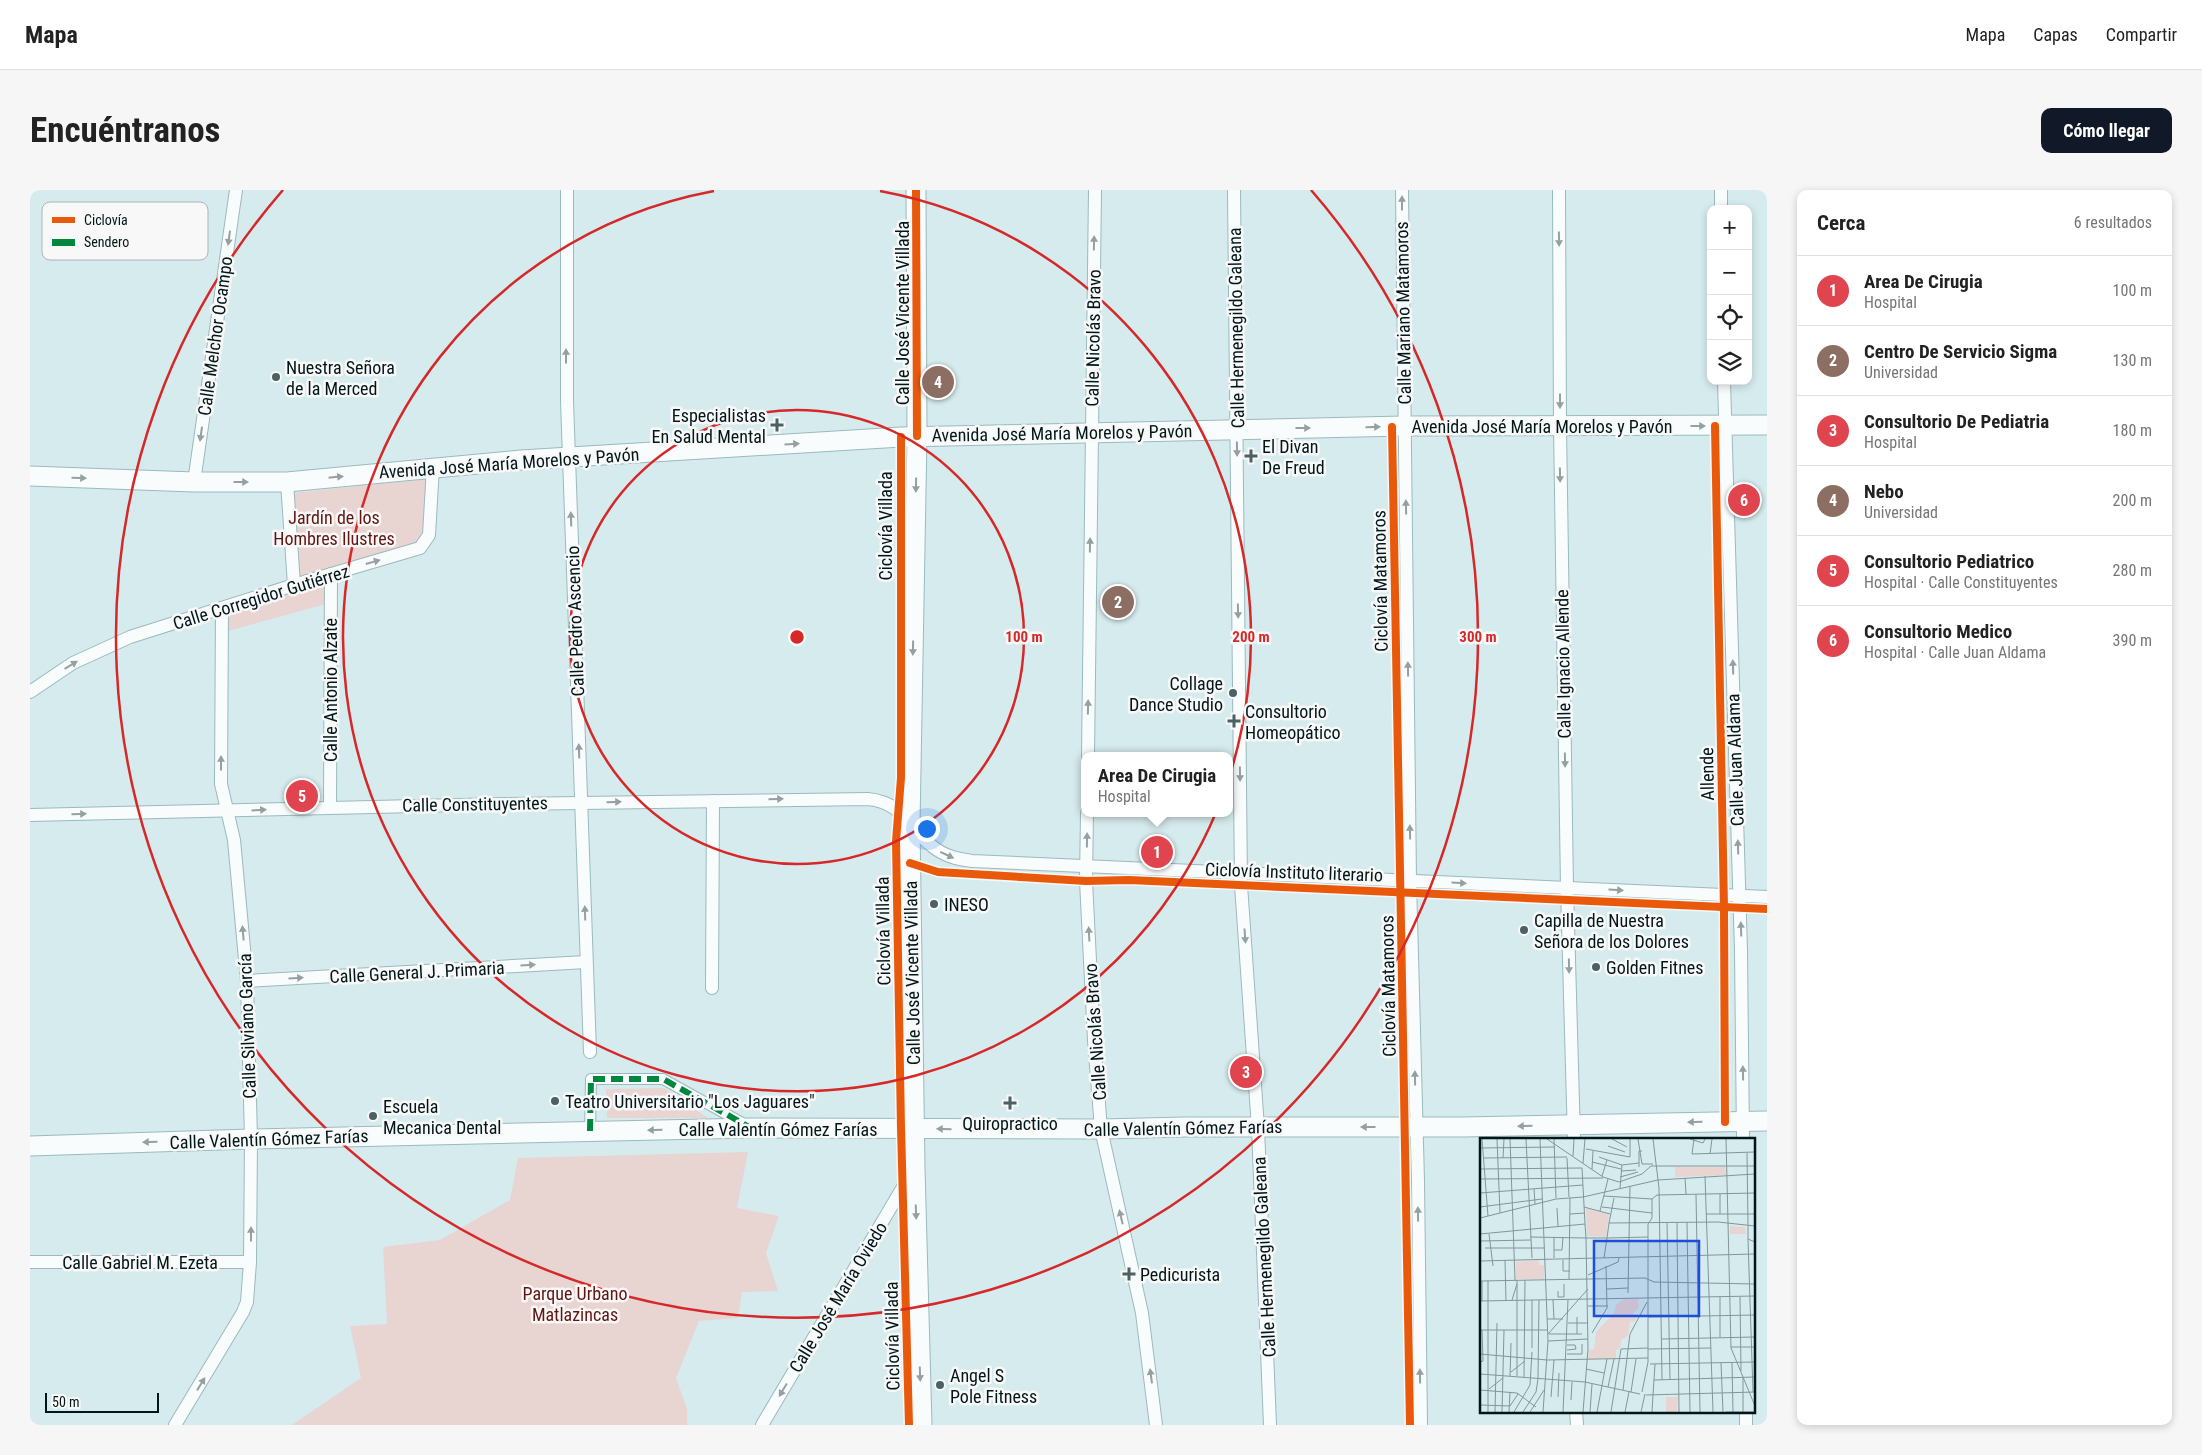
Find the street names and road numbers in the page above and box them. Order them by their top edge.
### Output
street label: Calle José Vicente Villada [892,221,913,405]
street label: Calle Mariano Matamoros [1391,221,1415,405]
street label: Calle Hermenegildo Galeana [1224,227,1248,429]
street label: Calle Melchor Ocampo [193,255,237,417]
street label: Calle Nicolás Bravo [1081,269,1105,407]
street label: Avenida José María Morelos y Pavón [1412,416,1672,437]
street label: Avenida José María Morelos y Pavón [931,420,1193,446]
street label: Avenida José María Morelos y Pavón [378,443,640,483]
street label: Ciclovía Villada [875,471,896,581]
street label: Ciclovía Matamoros [1368,510,1392,652]
street label: Calle Pedro Ascencio [562,545,588,697]
street label: Calle Corregidor Gutiérrez [170,560,352,634]
street label: Calle Ignacio Allende [1551,589,1575,739]
street label: Calle Antonio Alzate [320,618,341,762]
street label: Calle Juan Aldama [1722,693,1748,827]
street label: Allende [1696,747,1718,801]
street label: Calle Constituyentes [402,792,548,816]
street label: Ciclovía Instituto literario [1205,858,1383,886]
street label: Ciclovía Villada [872,876,894,986]
street label: Calle José Vicente Villada [900,881,924,1065]
street label: Ciclovía Matamoros [1376,915,1400,1057]
street label: Calle Silviano García [234,953,260,1099]
street label: Calle General J. Primaria [329,957,505,987]
street label: Calle Nicolás Bravo [1080,963,1110,1101]
street label: Calle Valentín Gómez Farías [1083,1116,1283,1140]
street label: Calle Valentín Gómez Farías [679,1119,877,1140]
street label: Calle Valentín Gómez Farías [169,1125,369,1153]
street label: Calle Hermenegildo Galeana [1248,1156,1280,1358]
street label: Calle José María Oviedo [785,1218,891,1376]
street label: Calle Gabriel M. Ezeta [62,1252,218,1273]
street label: Ciclovía Villada [881,1281,903,1391]

